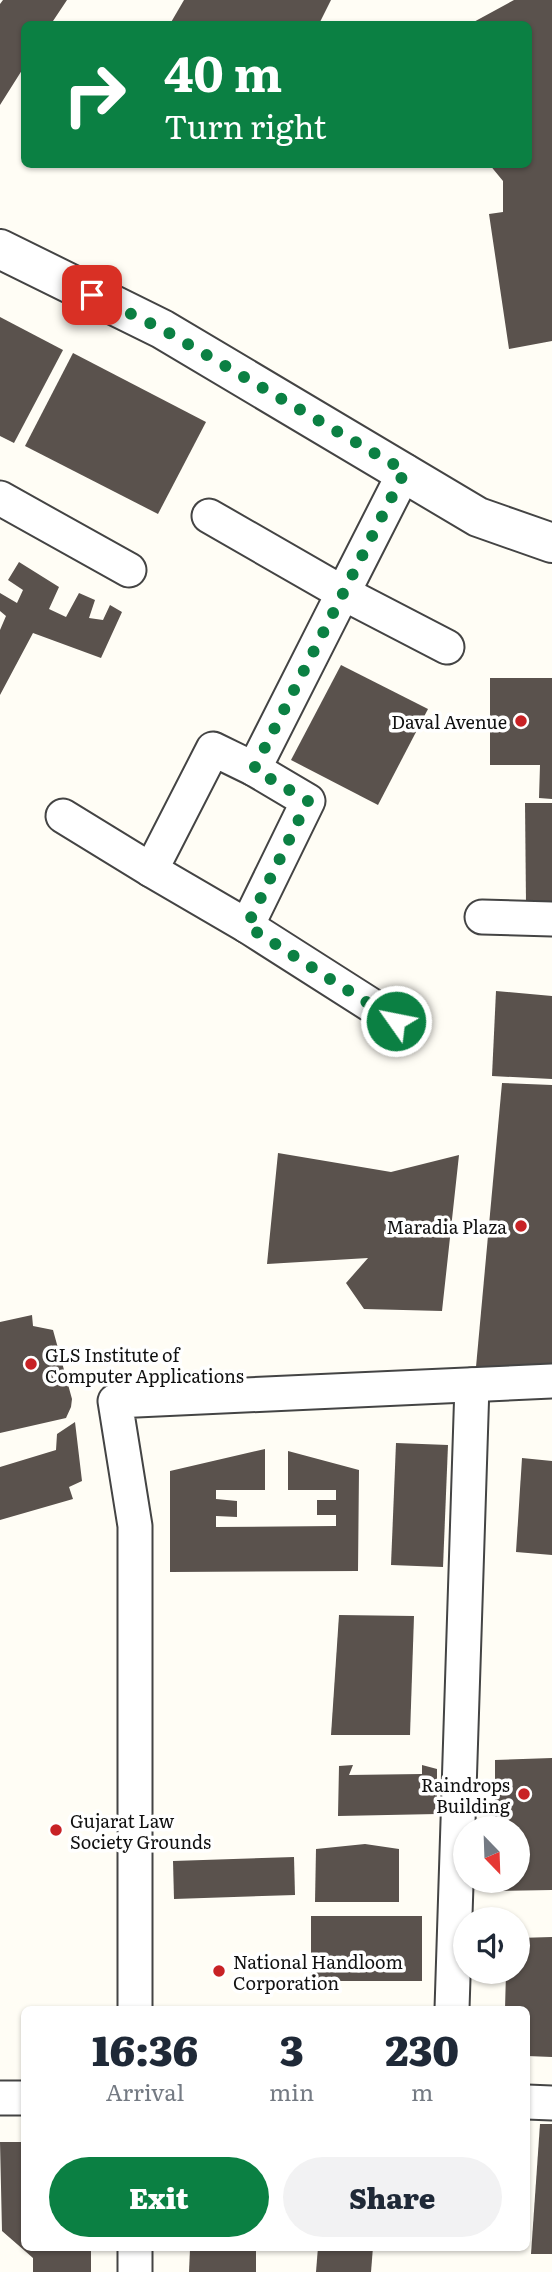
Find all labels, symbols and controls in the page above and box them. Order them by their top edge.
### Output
text: 40 m [164,34,282,107]
icon: right [49,49,140,140]
text: Turn right [164,101,326,149]
pin [62,265,122,325]
icon: arrive [73,276,111,314]
place label: Daval Avenue [391,708,507,735]
marker: Daval Avenue [513,713,529,729]
position arrow [359,984,433,1058]
place label: Maradia Plaza [386,1213,507,1240]
marker: Maradia Plaza [513,1218,529,1234]
place label: GLS Institute of Computer Applications [45,1341,244,1389]
marker: GLS Institute of Computer Applications [23,1356,39,1372]
place label: Raindrops Building [421,1771,511,1819]
marker: Raindrops Building [516,1786,532,1802]
place label: Gujarat Law Society Grounds [70,1807,211,1855]
north arrow [453,1816,530,1894]
map controls [453,1816,530,1984]
marker: Gujarat Law Society Grounds [48,1822,64,1838]
button: sound [453,1907,530,1984]
place label: National Handloom Corporation [233,1948,403,1996]
marker: National Handloom Corporation [211,1963,227,1979]
text: 16:36 [92,2017,198,2079]
text: 3 [280,2017,304,2079]
text: 230 [385,2017,459,2079]
text: Arrival [106,2074,184,2108]
text: min [269,2074,314,2108]
text: m [411,2074,433,2108]
button: Exit [49,2157,269,2237]
button: Share [283,2157,502,2237]

